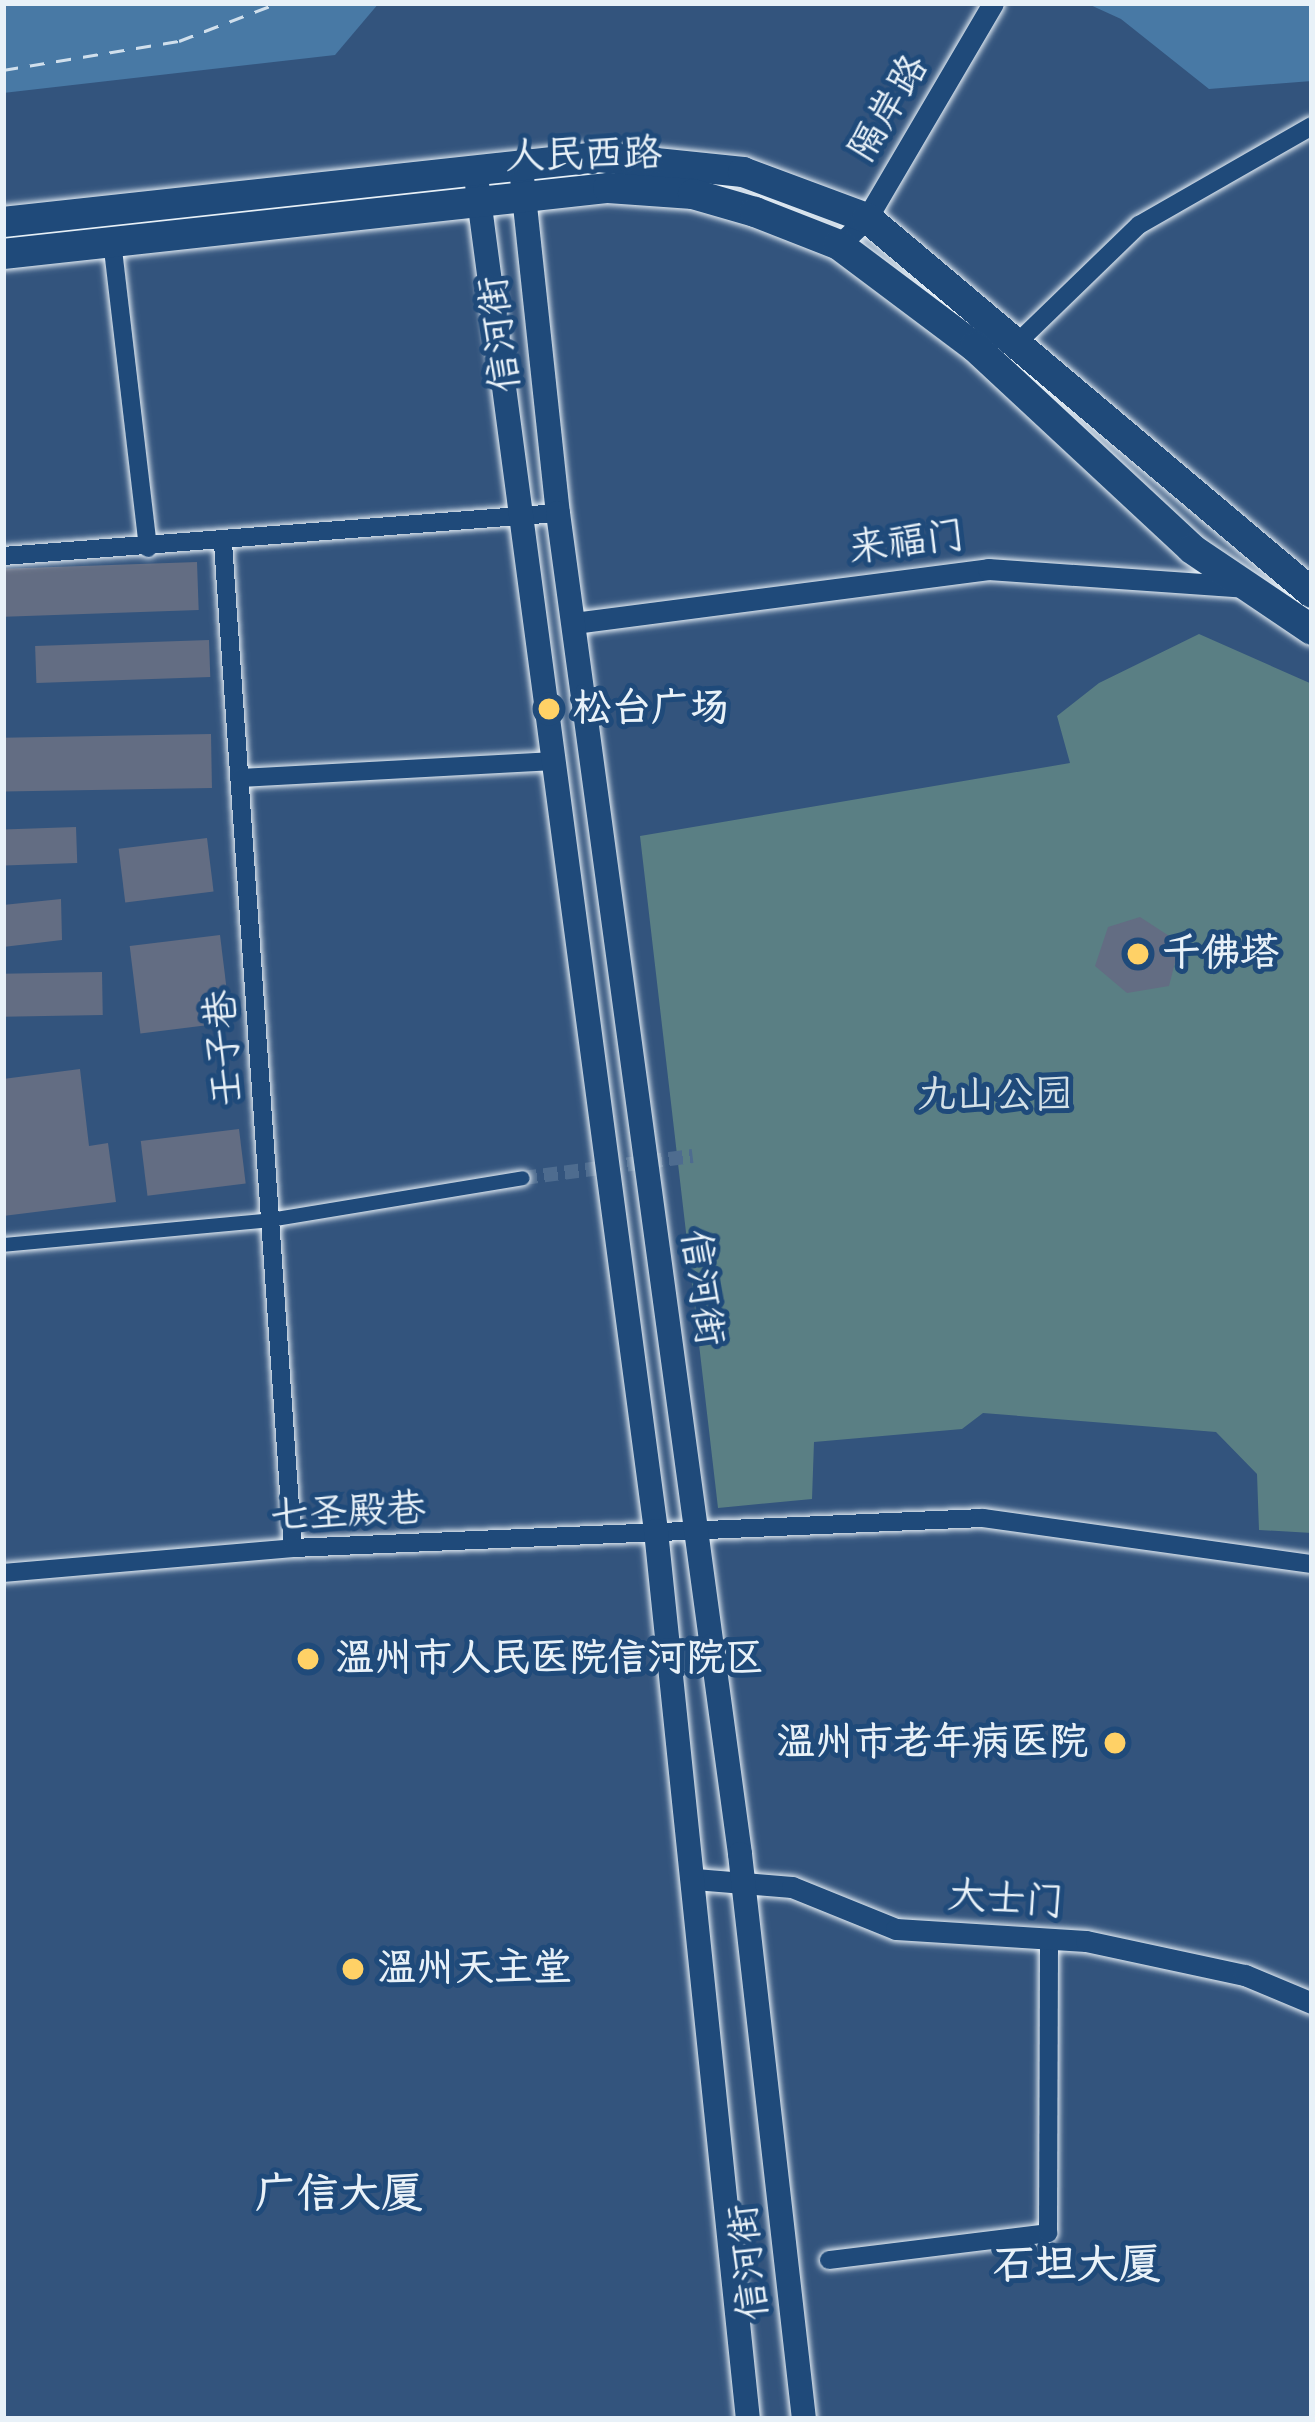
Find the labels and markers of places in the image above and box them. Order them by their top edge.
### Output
place label: 松台广场 [573,686,729,732]
marker: 松台广场 [536,696,562,722]
place label: 千佛塔 [1162,931,1279,977]
marker: 千佛塔 [1125,941,1151,967]
place label: 温州市人民医院信河院区 [335,1636,764,1682]
marker: 温州市人民医院信河院区 [292,1643,324,1675]
place label: 温州市老年病医院 [776,1720,1088,1766]
marker: 温州市老年病医院 [1099,1727,1131,1759]
place label: 温州天主堂 [377,1946,572,1992]
marker: 温州天主堂 [340,1956,366,1982]

